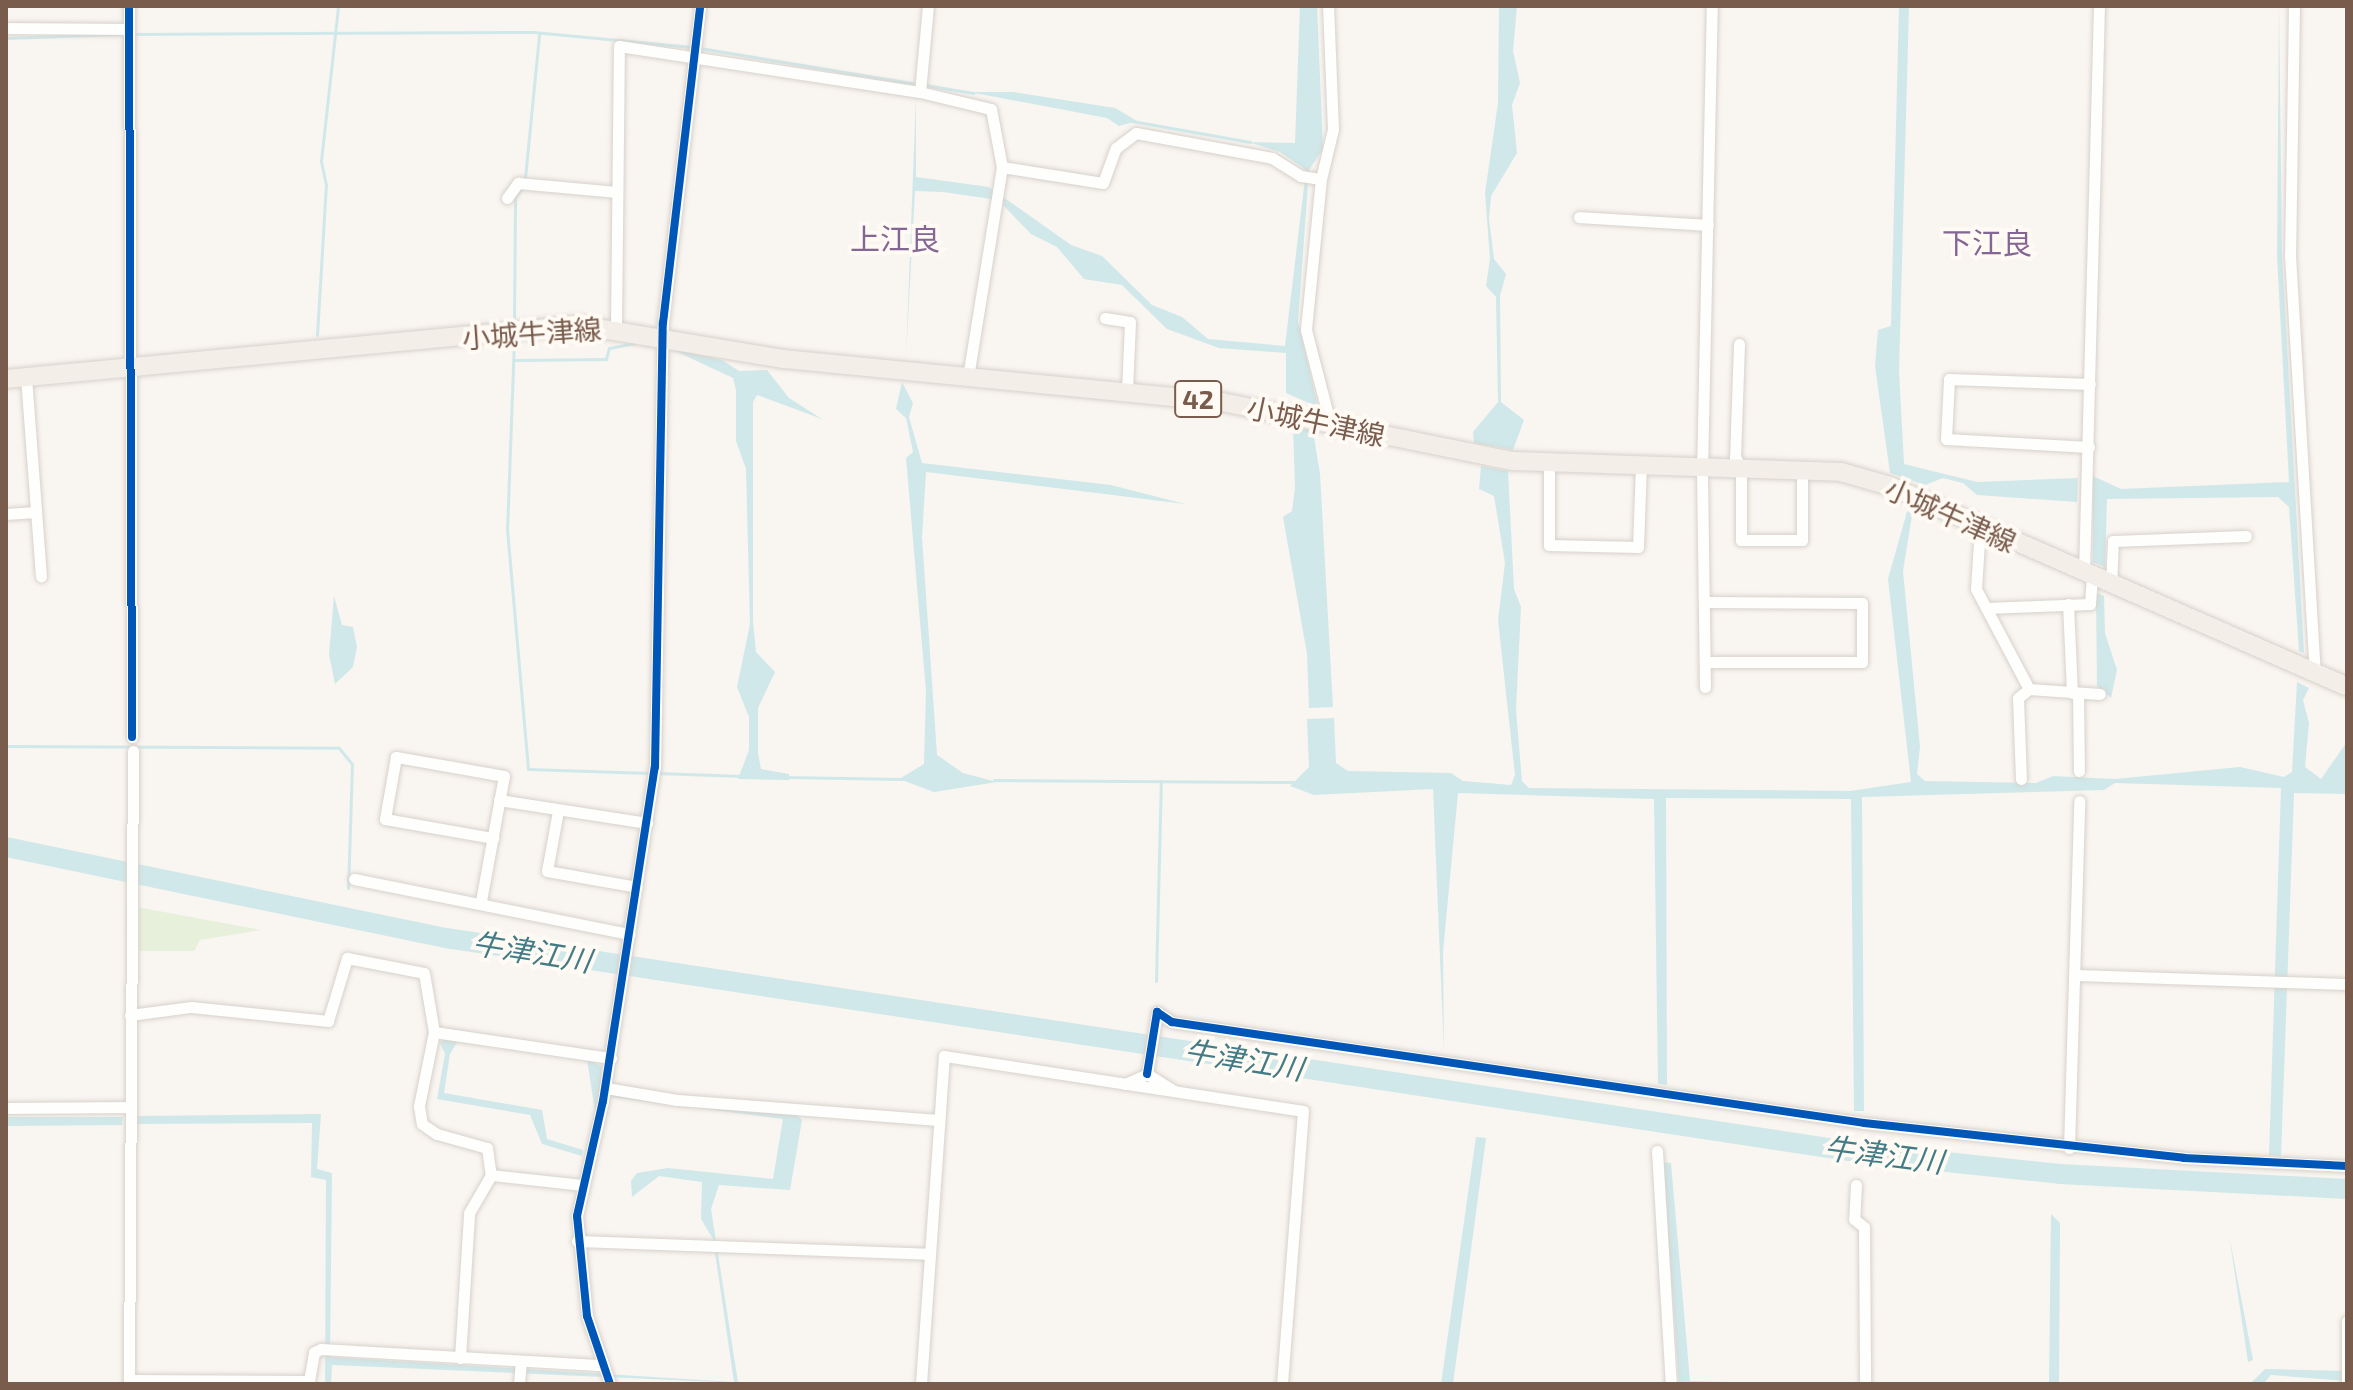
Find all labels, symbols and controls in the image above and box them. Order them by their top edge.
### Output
district label: 上江良 [850,220,940,256]
district label: 下江良 [1942,224,2032,260]
street label: 小城牛津線 [461,311,603,355]
road number: 42 [1174,377,1222,421]
street label: 小城牛津線 [1244,390,1388,452]
street label: 小城牛津線 [1880,471,2022,559]
water label: 牛津江川 [470,924,594,978]
water label: 牛津江川 [1182,1032,1306,1086]
water label: 牛津江川 [1822,1129,1946,1179]

